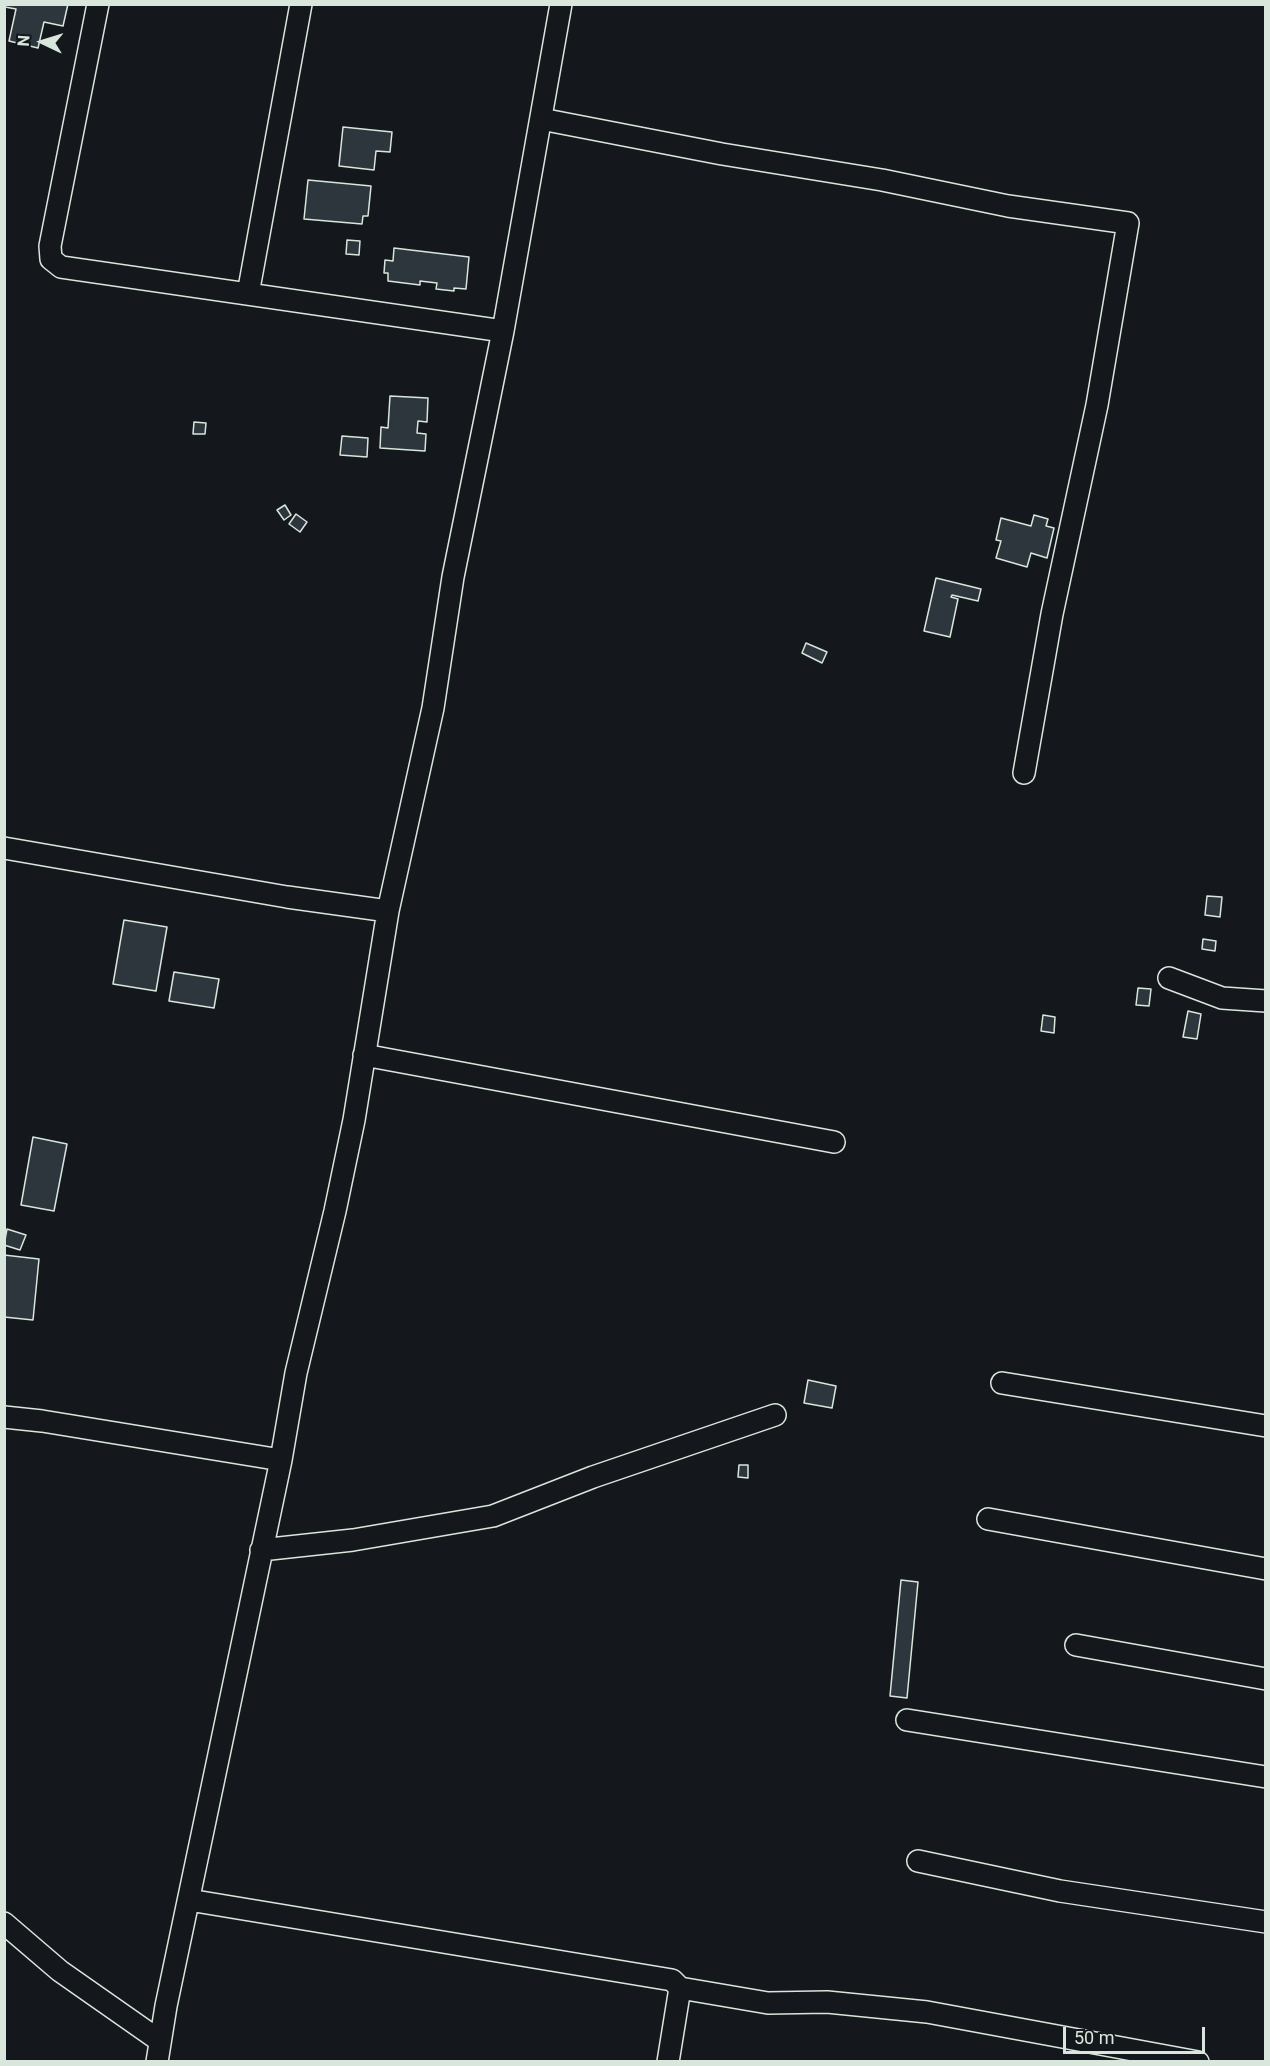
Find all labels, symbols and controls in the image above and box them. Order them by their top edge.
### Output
north arrow [12,12,72,72]
text: N [14,34,33,47]
scale bar [1066,2015,1208,2053]
text: 50 m [1074,2027,1114,2048]

